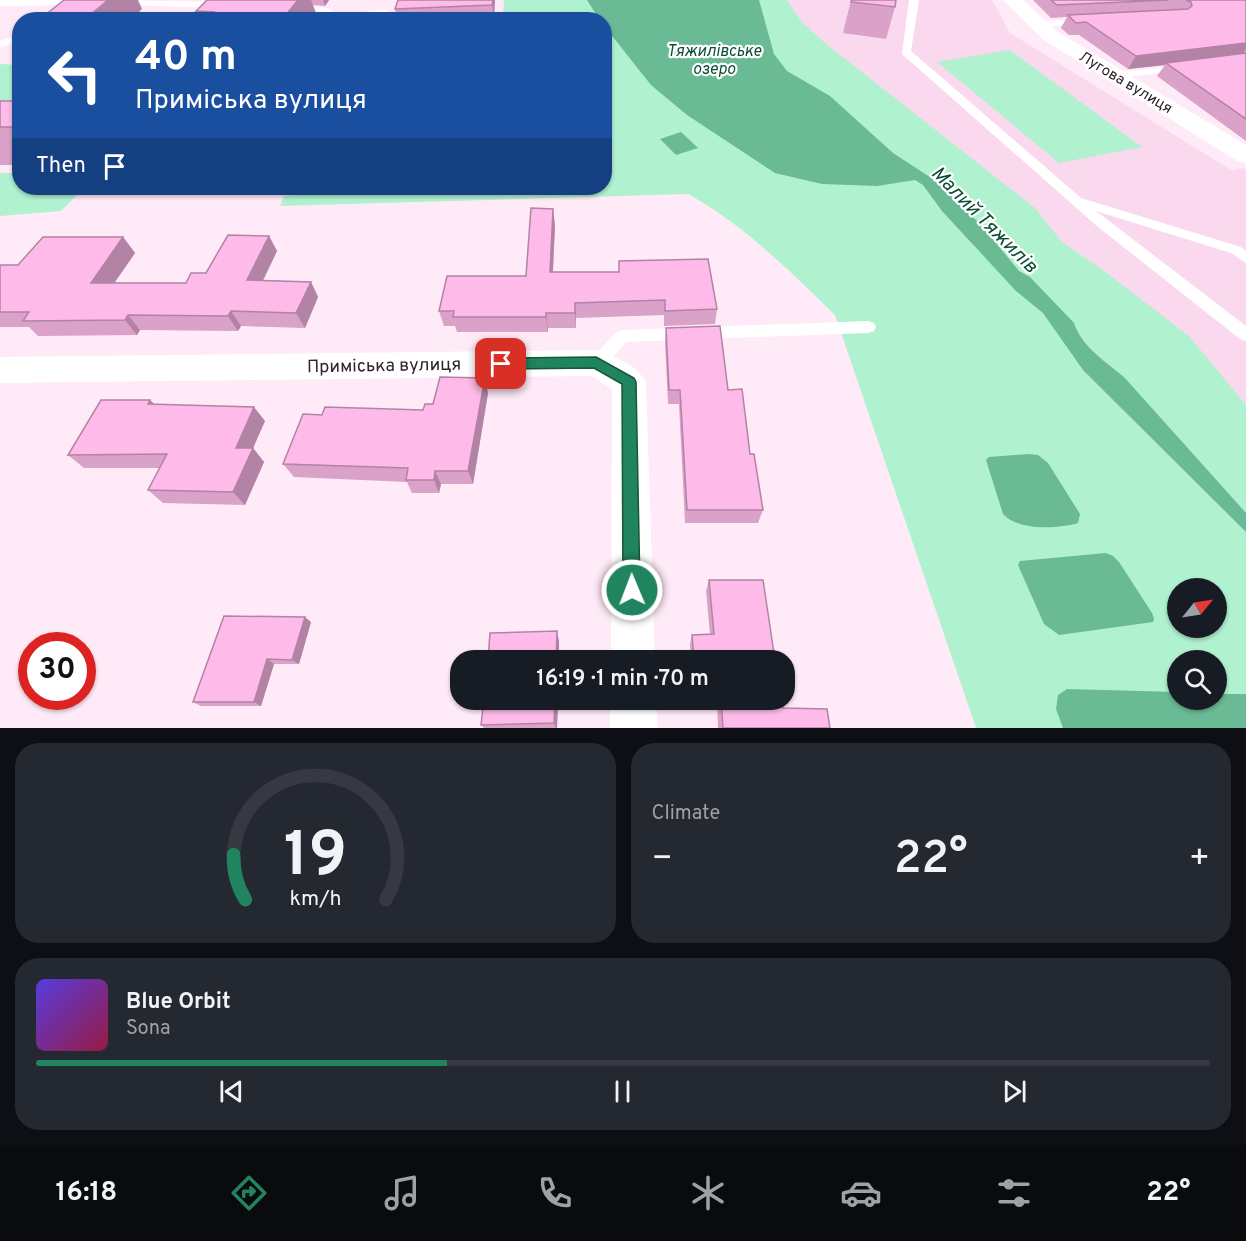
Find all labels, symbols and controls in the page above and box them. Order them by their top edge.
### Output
text: 40 m [135,32,237,85]
icon: left [36,36,114,114]
water label: Тяжилівське озеро [667,42,762,80]
street label: Лугова вулиця [1075,48,1176,119]
text: Приміська вулиця [135,84,367,118]
icon: arrive [98,150,131,183]
text: Then [36,153,86,180]
water label: Малий Тяжилів [925,161,1043,279]
pin [475,338,526,389]
icon: arrive [484,347,517,380]
street label: Приміська вулиця [307,354,461,379]
position arrow [600,558,664,622]
north arrow [1167,578,1227,638]
map controls [1167,578,1227,710]
speed limit sign: 30 [18,632,96,710]
button: search [1167,650,1227,710]
text: 16:19 · 1 min · 70 m [536,666,709,693]
text: Climate [652,801,720,827]
text: 19 [284,819,347,898]
text: 22° [894,832,968,889]
text: − [652,839,673,881]
text: + [1189,839,1210,881]
text: km/h [289,886,341,913]
text: Blue Orbit [126,989,231,1016]
text: Sona [126,1016,171,1042]
icon: previous [215,1075,248,1108]
icon: pause [606,1075,639,1108]
icon: next [998,1075,1031,1108]
icon: directions [228,1172,270,1214]
icon: music [381,1172,423,1214]
icon: phone [534,1172,576,1214]
icon: climate [687,1172,729,1214]
icon: car [840,1172,882,1214]
icon: filters [993,1172,1035,1214]
text: 16:18 [55,1176,117,1210]
text: 22° [1146,1176,1190,1210]

